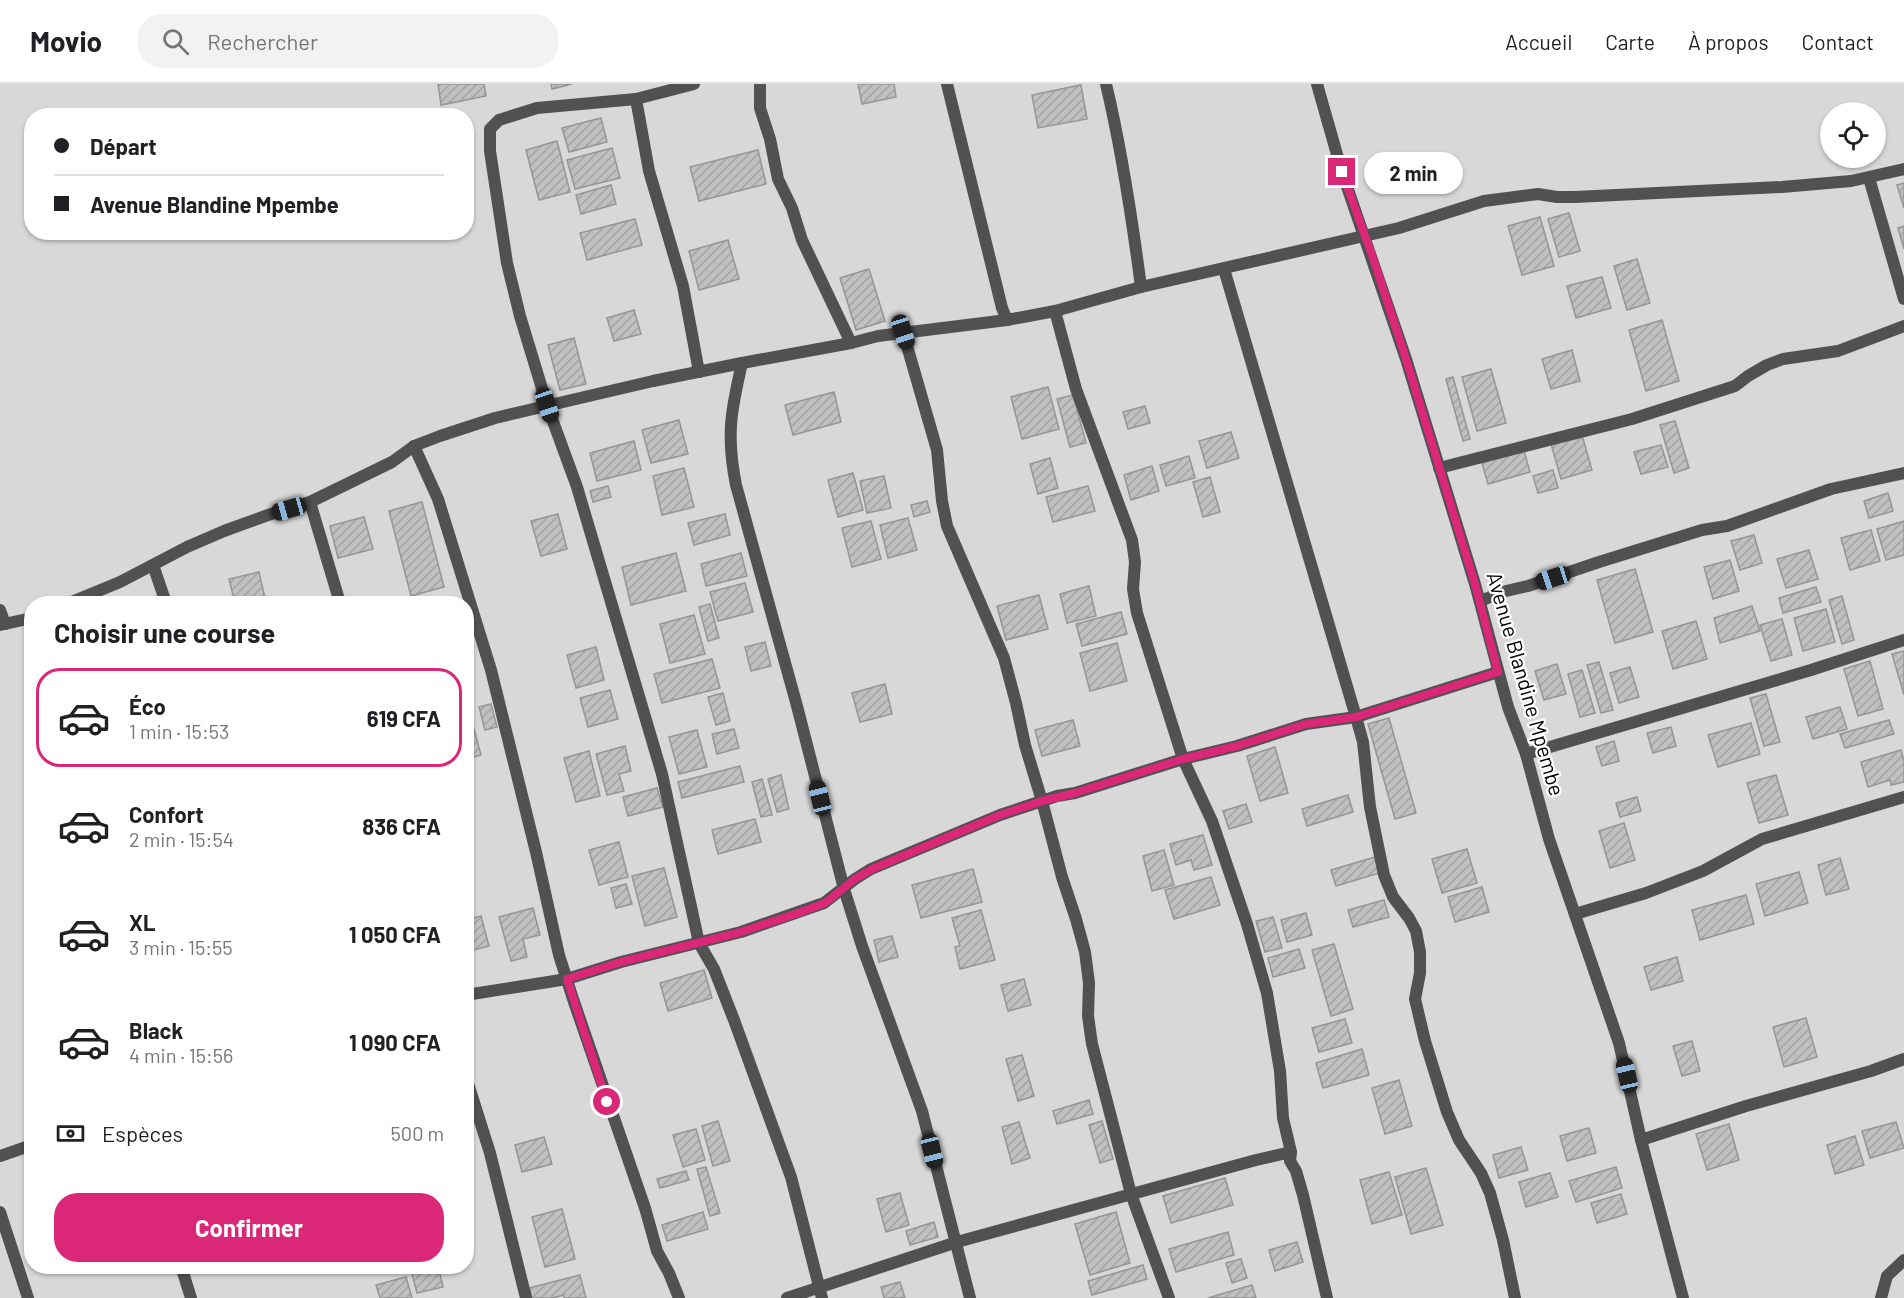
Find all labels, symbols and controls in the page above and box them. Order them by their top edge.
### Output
search box [138,14,558,68]
text: Movio [30,24,102,58]
icon: search [159,25,192,58]
text: Rechercher [207,28,318,54]
text: Accueil [1505,29,1572,54]
text: Carte [1605,29,1655,54]
text: À propos [1688,29,1769,54]
text: Contact [1802,29,1874,54]
map controls [1820,102,1886,168]
button: locate [1820,102,1886,168]
text: Départ [90,133,157,159]
callout: 2 min [1363,151,1462,193]
route end [1328,158,1355,185]
text: 2 min [1390,161,1437,185]
text: Avenue Blandine Mpembe [90,191,339,217]
car [889,312,917,352]
car [533,385,561,425]
car [269,495,309,523]
car [1533,564,1573,592]
street label: Avenue Blandine Mpembe [1482,569,1570,798]
text: Choisir une course [54,616,275,648]
icon: car [57,691,111,745]
text: Éco [129,693,166,719]
text: 619 CFA [367,705,441,731]
text: 1 min · 15:53 [129,719,229,743]
car [807,778,833,818]
icon: car [57,799,111,853]
text: Confort [129,801,204,827]
text: 836 CFA [362,813,441,839]
text: 2 min · 15:54 [129,827,234,851]
icon: car [57,907,111,961]
text: XL [129,909,155,935]
text: 1 050 CFA [349,921,441,947]
text: 3 min · 15:55 [129,935,233,959]
icon: car [57,1015,111,1069]
text: Black [129,1017,183,1043]
text: 1 090 CFA [349,1029,441,1055]
text: 4 min · 15:56 [129,1043,233,1067]
car [1614,1055,1640,1095]
route start [593,1088,620,1115]
icon: cash [54,1117,87,1150]
text: Espèces [102,1120,183,1146]
text: 500 m [391,1121,444,1145]
car [919,1131,945,1171]
button: Confirmer [54,1193,444,1262]

